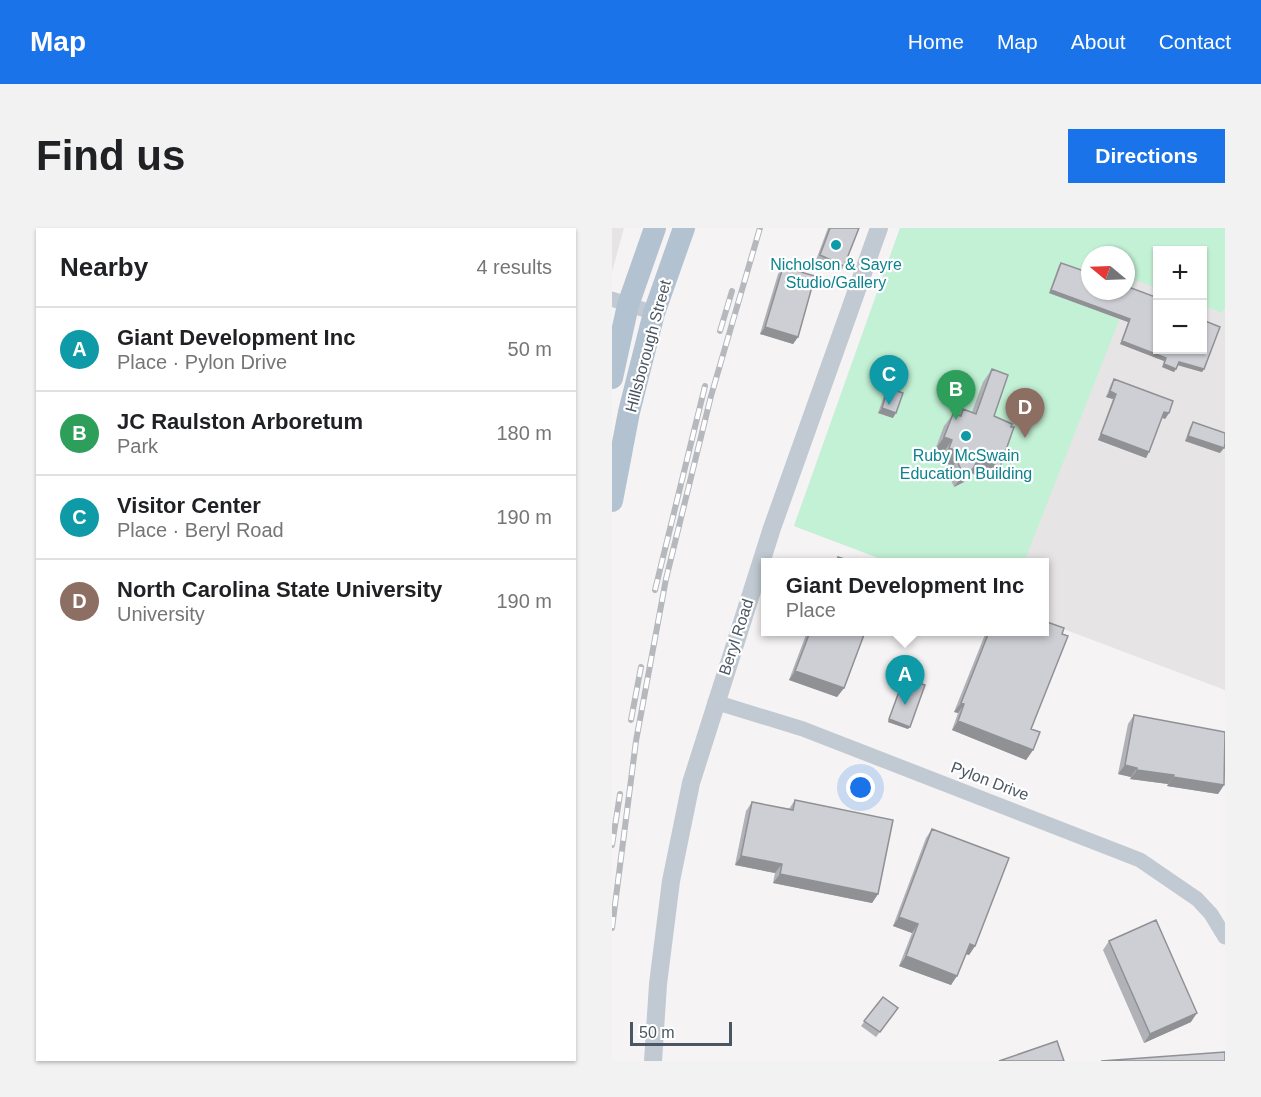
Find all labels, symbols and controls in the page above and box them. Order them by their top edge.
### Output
text: Map [30,26,86,57]
text: Home [908,30,964,53]
text: Map [997,30,1038,53]
text: About [1071,30,1126,53]
text: Contact [1159,30,1231,53]
button: Directions [1068,129,1225,183]
text: Find us [36,132,185,179]
marker: Nicholson & Sayre Studio/Gallery [829,238,843,252]
north arrow [1081,246,1135,300]
map controls [1153,246,1207,354]
button: + [1153,246,1207,300]
text: Nearby [60,252,148,282]
text: 4 results [476,256,552,278]
place label: Nicholson & Sayre Studio/Gallery [770,256,902,291]
street label: Hillsborough Street [622,278,674,414]
button: − [1153,300,1207,354]
text: Giant Development Inc [117,325,355,350]
text: A [72,338,87,360]
text: 50 m [508,338,552,360]
text: Place · Pylon Drive [117,351,287,373]
pin: C [870,356,908,405]
pin: B [936,370,976,420]
pin: D [1006,388,1044,438]
text: JC Raulston Arboretum [117,409,363,434]
text: B [72,422,87,444]
text: 180 m [496,422,552,444]
marker: Ruby McSwain Education Building [959,429,973,443]
text: Park [117,435,158,457]
place label: Ruby McSwain Education Building [900,447,1032,482]
text: Visitor Center [117,493,261,518]
text: C [72,506,87,528]
text: 190 m [496,506,552,528]
text: Place · Beryl Road [117,519,284,541]
popup [761,558,1049,636]
text: Giant Development Inc [786,573,1024,598]
text: North Carolina State University [117,577,442,602]
text: D [72,590,87,612]
text: 190 m [496,590,552,612]
street label: Beryl Road [716,597,756,677]
text: Place [786,599,836,621]
text: University [117,603,205,625]
pin: A [886,656,924,705]
street label: Pylon Drive [949,758,1031,804]
your location [846,773,875,802]
scale bar [630,1019,732,1046]
text: 50 m [639,1024,675,1041]

